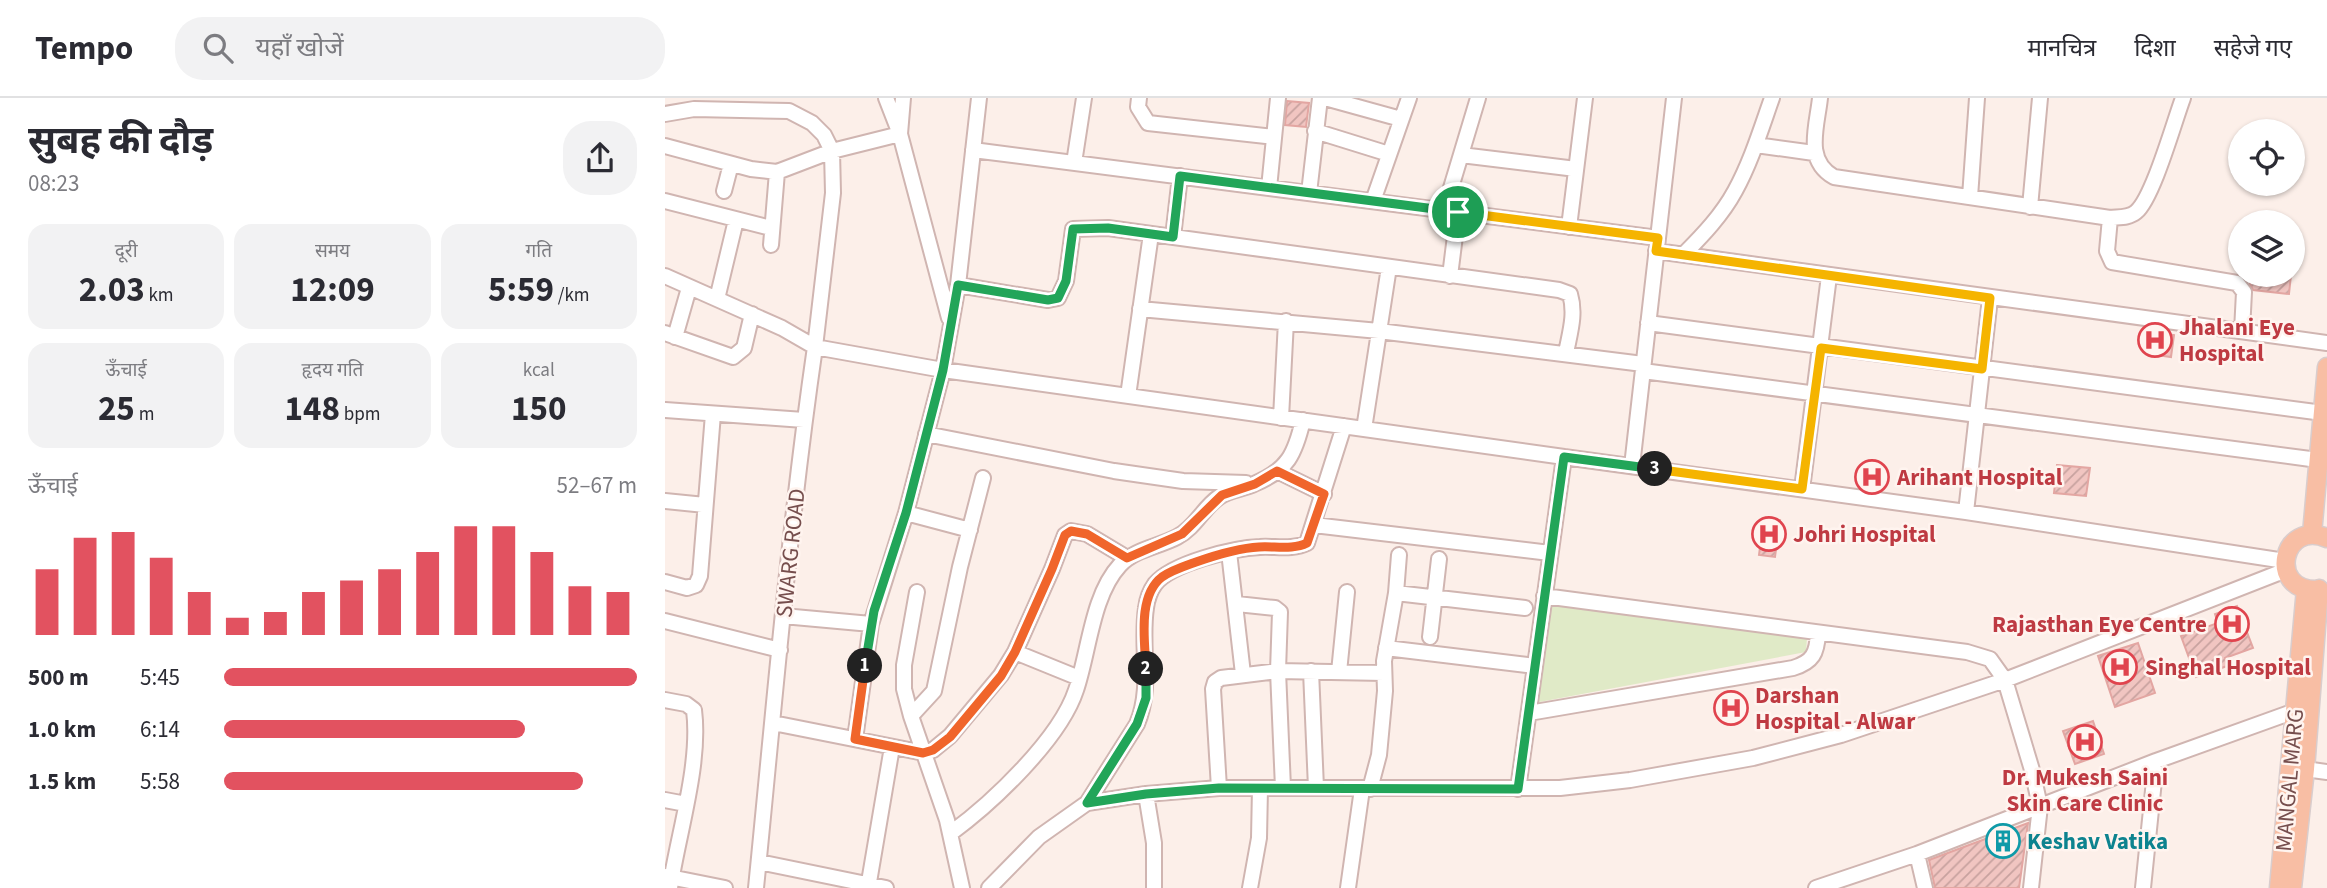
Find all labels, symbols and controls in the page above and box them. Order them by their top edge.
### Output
search box [175,17,665,80]
text: Tempo [35,25,133,72]
icon: search [199,29,237,67]
text: यहाँ खोजें [255,29,344,66]
text: मानचित्र [2028,31,2096,66]
text: दिशा [2134,31,2176,66]
text: सहेजे गए [2214,31,2292,66]
text: सुबह की दौड़ [28,114,213,168]
map controls [2228,119,2305,287]
button: locate [2228,119,2305,196]
button: share [563,121,637,195]
text: 08:23 [28,167,79,200]
pin [1428,182,1488,242]
icon: arrive [1439,193,1477,231]
button: layers [2228,210,2305,287]
text: दूरी [115,238,138,265]
text: समय [315,238,350,265]
text: गति [526,238,552,265]
text: 2.03 [79,265,145,315]
text: 12:09 [290,265,375,315]
text: 5:59 [488,265,554,315]
text: km [145,282,174,309]
text: /km [554,282,590,309]
place label: Jhalani Eye Hospital [2179,311,2295,370]
hospital icon: Jhalani Eye Hospital [2136,321,2174,359]
text: ऊँचाई [106,357,147,384]
text: हृदय गति [302,357,363,384]
text: kcal [523,357,555,384]
text: 25 [98,384,135,434]
text: 148 [284,384,340,434]
text: 150 [511,384,567,434]
text: m [135,401,154,428]
text: bpm [340,401,381,428]
pin: 3 [1637,452,1672,486]
text: 3 [1649,455,1660,482]
hospital icon: Arihant Hospital [1853,458,1891,496]
place label: Arihant Hospital [1896,461,2063,494]
text: ऊँचाई [28,469,78,502]
text: 52–67 m [557,469,637,502]
street label: SWARG ROAD [767,487,814,619]
hospital icon: Johri Hospital [1750,515,1788,553]
place label: Johri Hospital [1793,518,1936,551]
hospital icon: Rajasthan Eye Centre [2213,605,2251,643]
place label: Rajasthan Eye Centre [1992,608,2207,641]
pin: 1 [847,648,883,684]
hospital icon: Singhal Hospital [2101,648,2139,686]
place label: Singhal Hospital [2145,651,2311,684]
text: 1 [859,652,870,679]
pin: 2 [1128,652,1163,686]
text: 2 [1140,655,1151,682]
text: 500 m [28,661,89,694]
text: 5:45 [140,661,180,694]
place label: Darshan Hospital - Alwar [1755,679,1916,738]
hospital icon: Darshan Hospital - Alwar [1712,689,1750,727]
street label: MANGAL MARG [2267,707,2312,853]
text: 1.0 km [28,713,96,746]
text: 6:14 [140,713,180,746]
hospital icon: Dr. Mukesh Saini Skin Care Clinic [2066,723,2104,761]
place label: Dr. Mukesh Saini Skin Care Clinic [2002,761,2168,820]
text: 1.5 km [28,765,96,798]
text: 5:58 [140,765,180,798]
building icon: Keshav Vatika [1984,822,2022,860]
place label: Keshav Vatika [2027,825,2168,858]

